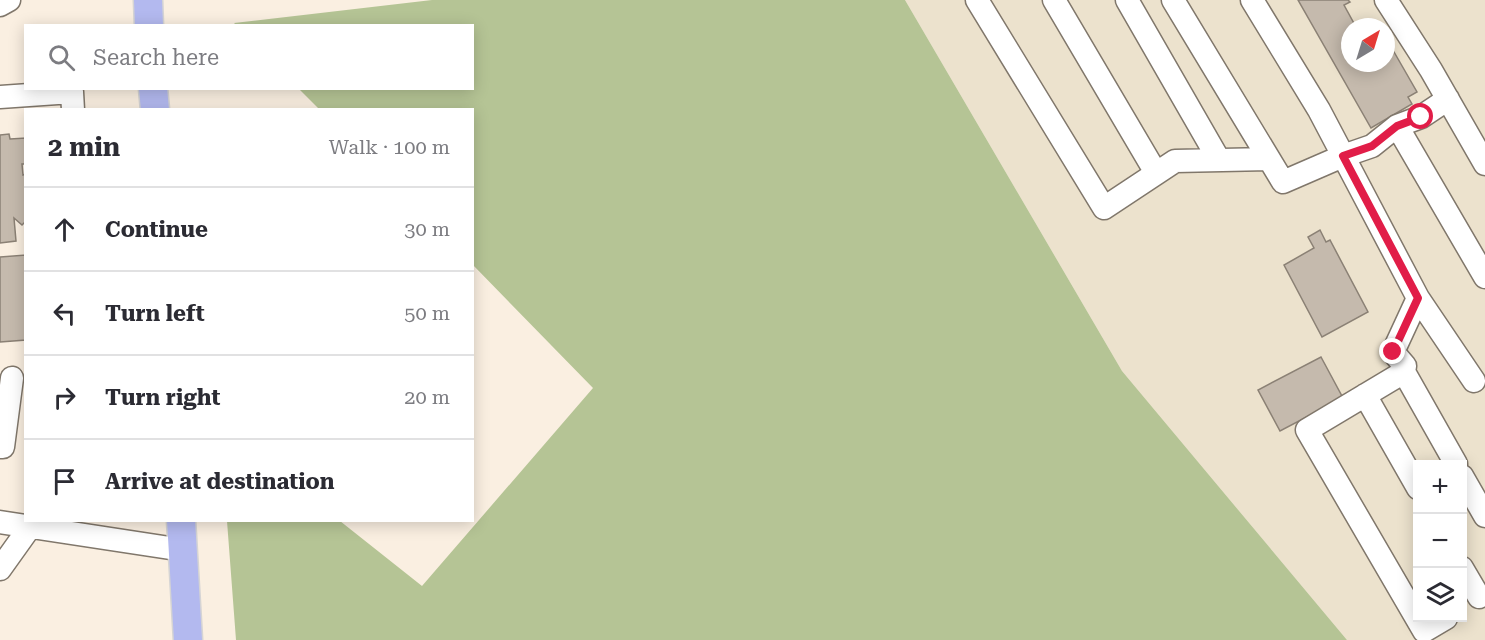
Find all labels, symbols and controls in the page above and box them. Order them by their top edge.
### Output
north arrow [1341,18,1395,72]
search box [24,24,474,90]
icon: search [45,41,78,74]
text: Search here [93,45,219,70]
route start [1407,103,1433,129]
text: 2 min [48,132,120,162]
text: Walk · 100 m [329,135,450,159]
icon: ahead [48,213,81,246]
text: Continue [105,217,208,242]
text: 30 m [404,217,450,241]
icon: left [48,297,81,330]
text: Turn left [105,301,205,326]
text: 50 m [404,301,450,325]
route end [1379,338,1405,364]
icon: right [48,381,81,414]
text: Turn right [105,385,220,410]
text: 20 m [404,385,450,409]
map controls [1413,460,1467,622]
button: + [1413,460,1467,514]
icon: arrive [48,465,81,498]
text: Arrive at destination [105,469,334,494]
button: − [1413,514,1467,568]
button: layers [1413,568,1467,622]

